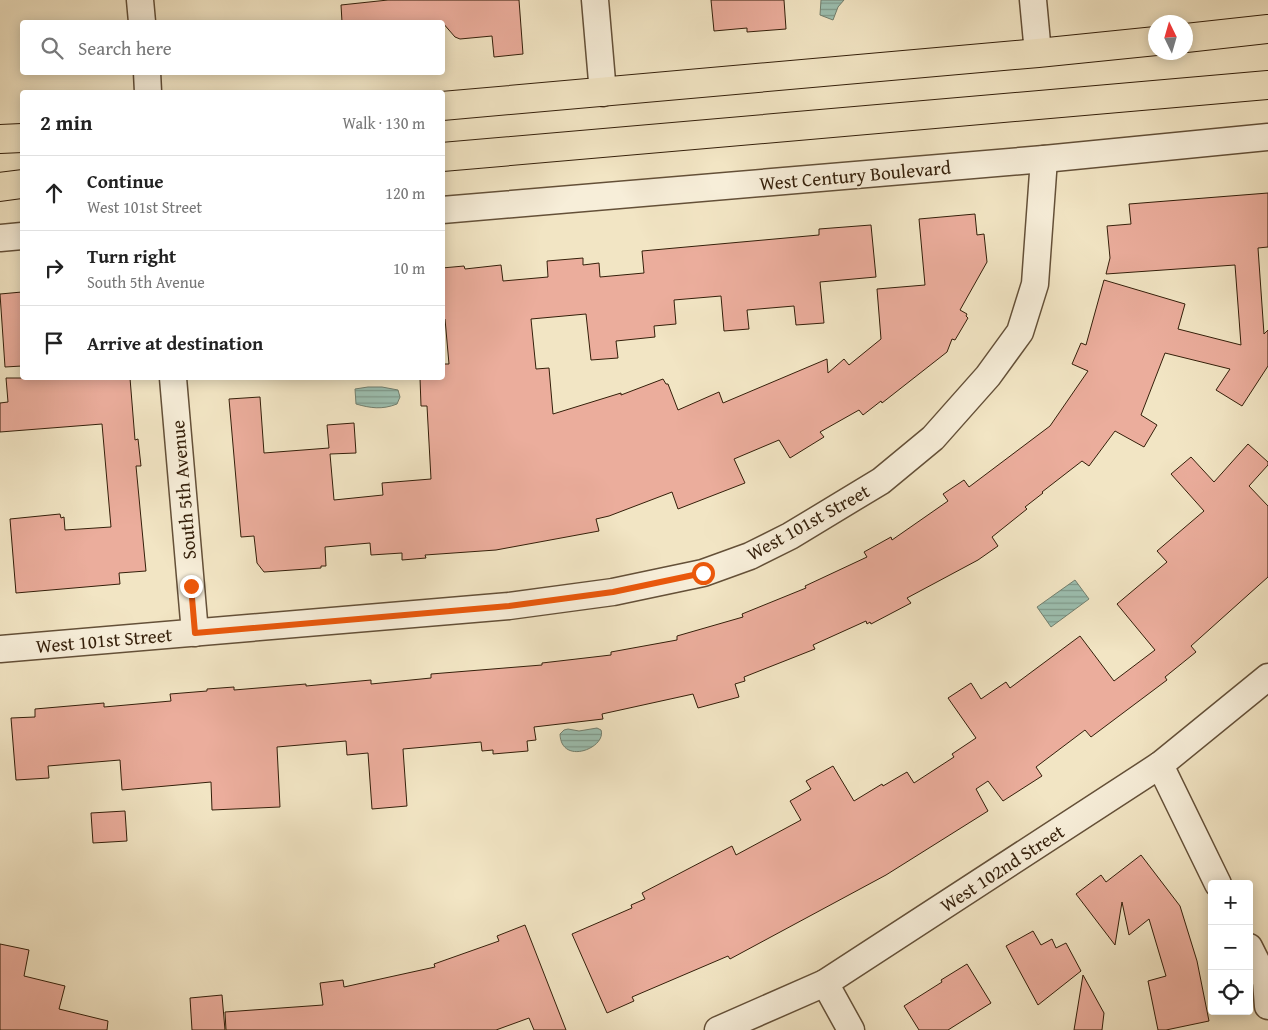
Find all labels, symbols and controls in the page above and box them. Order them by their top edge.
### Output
north arrow [1148,15,1193,60]
search box [20,20,445,75]
icon: search [38,34,66,62]
text: Search here [78,34,172,62]
text: 2 min [40,107,92,138]
text: Walk · 130 m [342,111,425,135]
street label: West Century Boulevard [758,153,953,197]
text: Continue [87,167,164,195]
icon: ahead [40,179,68,207]
text: 120 m [385,181,425,205]
text: West 101st Street [87,195,202,219]
text: Turn right [87,242,176,270]
icon: right [40,254,68,282]
text: 10 m [393,256,425,280]
text: South 5th Avenue [87,270,205,294]
icon: arrive [40,329,68,357]
text: Arrive at destination [87,329,263,357]
street label: South 5th Avenue [163,419,203,561]
street label: West 101st Street [741,476,875,567]
route start [692,562,715,585]
route end [180,575,203,598]
street label: West 101st Street [35,620,174,660]
street label: West 102nd Street [934,817,1070,919]
map controls [1208,880,1253,1015]
button: + [1208,880,1253,925]
button: − [1208,925,1253,970]
button: locate [1208,970,1253,1015]

